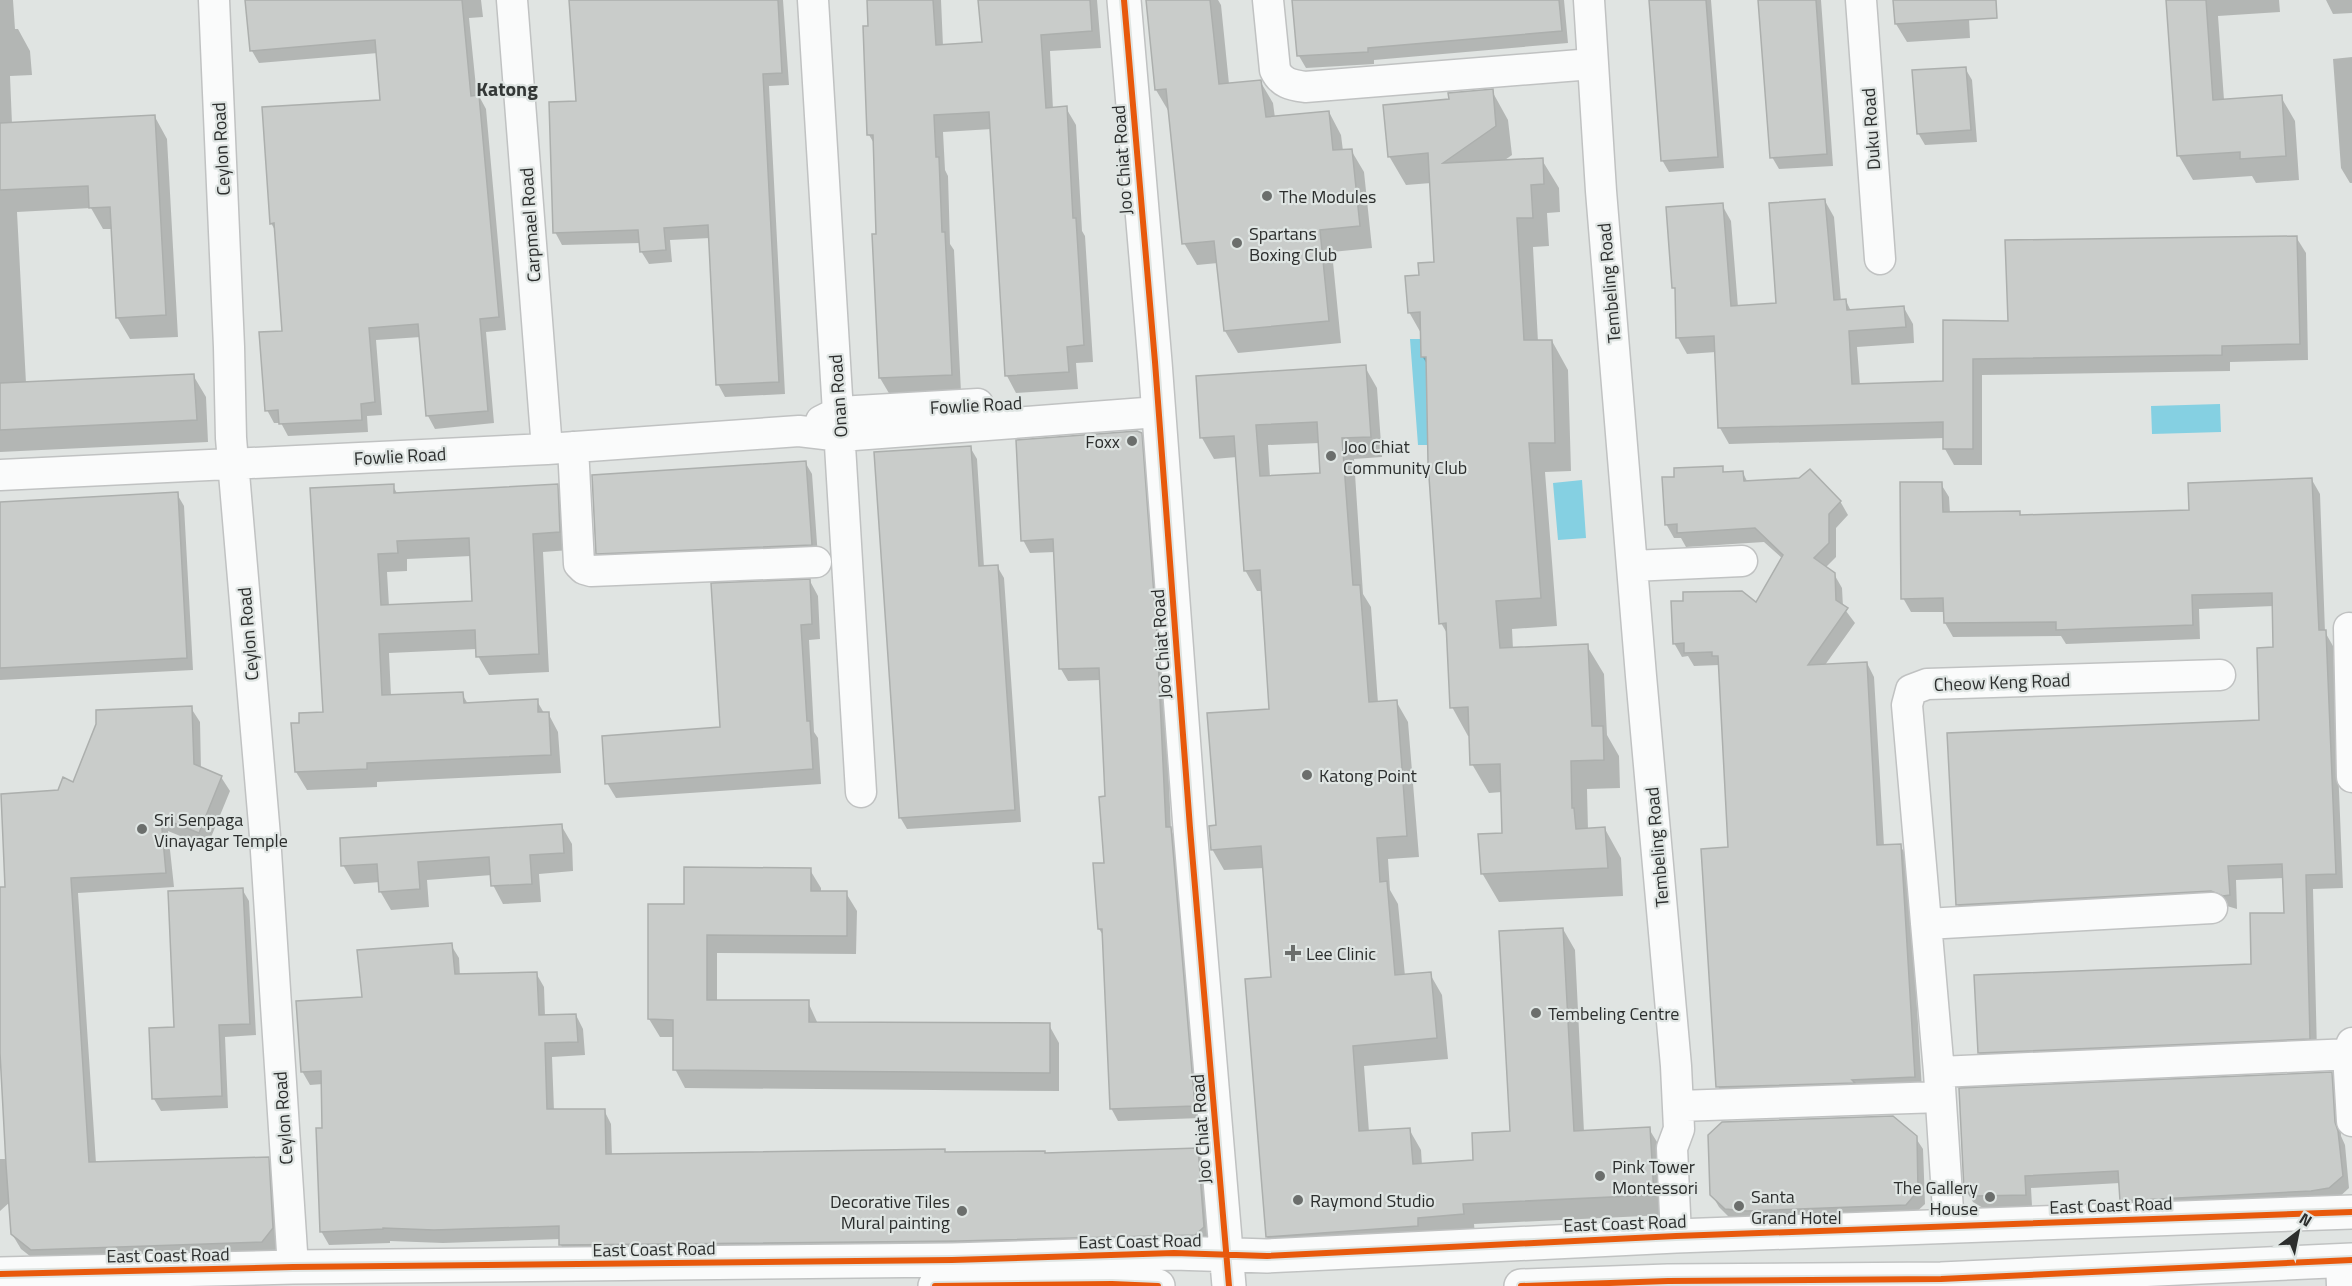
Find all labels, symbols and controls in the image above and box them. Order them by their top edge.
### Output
district label: Katong [476,73,538,104]
street label: Duku Road [1855,87,1887,171]
street label: Ceylon Road [205,102,237,196]
street label: Joo Chiat Road [1105,104,1139,216]
street label: Carpmael Road [513,167,547,283]
place label: The Modules [1279,183,1376,210]
marker: The Modules [1260,189,1274,203]
place label: Spartans Boxing Club [1249,220,1337,268]
street label: Tembeling Road [1590,222,1628,344]
marker: Spartans Boxing Club [1230,236,1244,250]
street label: Onan Road [822,354,854,438]
street label: Fowlie Road [929,389,1023,421]
place label: Foxx [1085,428,1120,455]
place label: Joo Chiat Community Club [1343,433,1467,481]
marker: Foxx [1125,434,1139,448]
street label: Fowlie Road [353,440,447,472]
marker: Joo Chiat Community Club [1324,449,1338,463]
street label: Ceylon Road [230,586,266,682]
street label: Joo Chiat Road [1144,588,1178,700]
street label: Cheow Keng Road [1933,666,2071,698]
place label: Katong Point [1319,762,1418,789]
marker: Katong Point [1300,768,1314,782]
street label: Tembeling Road [1638,786,1676,908]
place label: Sri Senpaga Vinayagar Temple [154,806,288,854]
marker: Sri Senpaga Vinayagar Temple [135,822,149,836]
place label: Lee Clinic [1306,940,1376,967]
marker: Lee Clinic [1284,944,1302,962]
place label: Tembeling Centre [1548,1000,1679,1027]
marker: Tembeling Centre [1529,1006,1543,1020]
street label: Ceylon Road [266,1070,300,1166]
street label: Joo Chiat Road [1184,1073,1218,1185]
place label: Pink Tower Montessori [1612,1153,1698,1201]
marker: Pink Tower Montessori [1593,1169,1607,1183]
place label: The Gallery House [1893,1174,1978,1222]
place label: Santa Grand Hotel [1751,1183,1842,1231]
place label: Raymond Studio [1310,1187,1435,1214]
place label: Decorative Tiles Mural painting [830,1188,950,1236]
street label: East Coast Road [2049,1189,2173,1221]
marker: The Gallery House [1983,1190,1997,1204]
marker: Raymond Studio [1291,1193,1305,1207]
marker: Santa Grand Hotel [1732,1199,1746,1213]
north arrow [2268,1202,2328,1262]
marker: Decorative Tiles Mural painting [955,1204,969,1218]
text: N [2295,1206,2317,1232]
street label: East Coast Road [1563,1207,1687,1239]
street label: East Coast Road [1078,1226,1202,1256]
street label: East Coast Road [592,1234,716,1264]
street label: East Coast Road [106,1240,230,1270]

